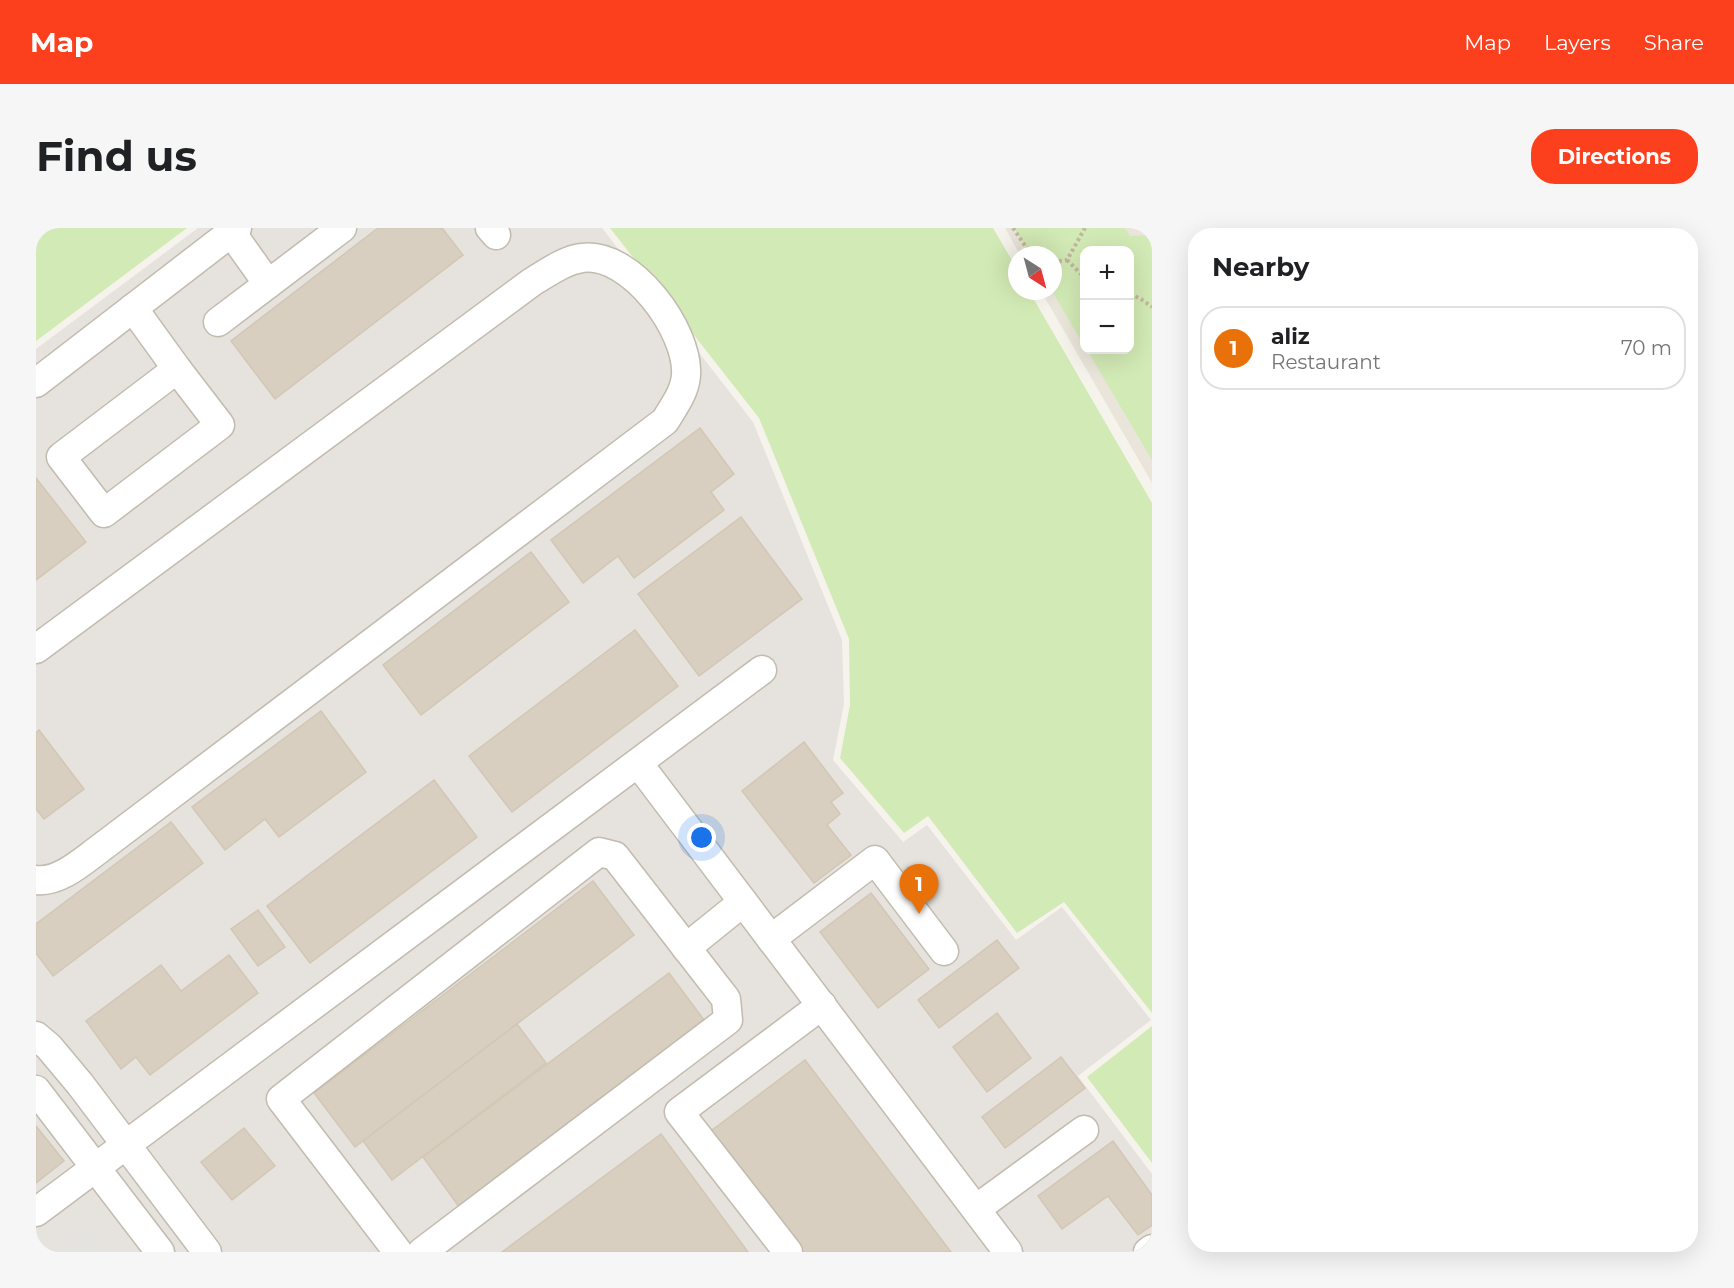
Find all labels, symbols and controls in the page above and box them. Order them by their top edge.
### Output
text: Map [30,25,93,59]
text: Map [1464,30,1511,55]
text: Layers [1544,30,1611,55]
text: Share [1644,30,1704,55]
button: Directions [1531,129,1698,184]
text: Find us [36,130,197,182]
north arrow [1008,246,1062,300]
map controls [1080,246,1134,354]
button: + [1080,246,1134,300]
text: Nearby [1212,251,1309,283]
button: − [1080,300,1134,354]
text: aliz [1271,323,1310,350]
text: 1 [1230,336,1237,360]
text: 70 m [1621,336,1672,360]
text: Restaurant [1271,350,1381,374]
your location [687,823,716,852]
pin: 1 [900,864,938,914]

